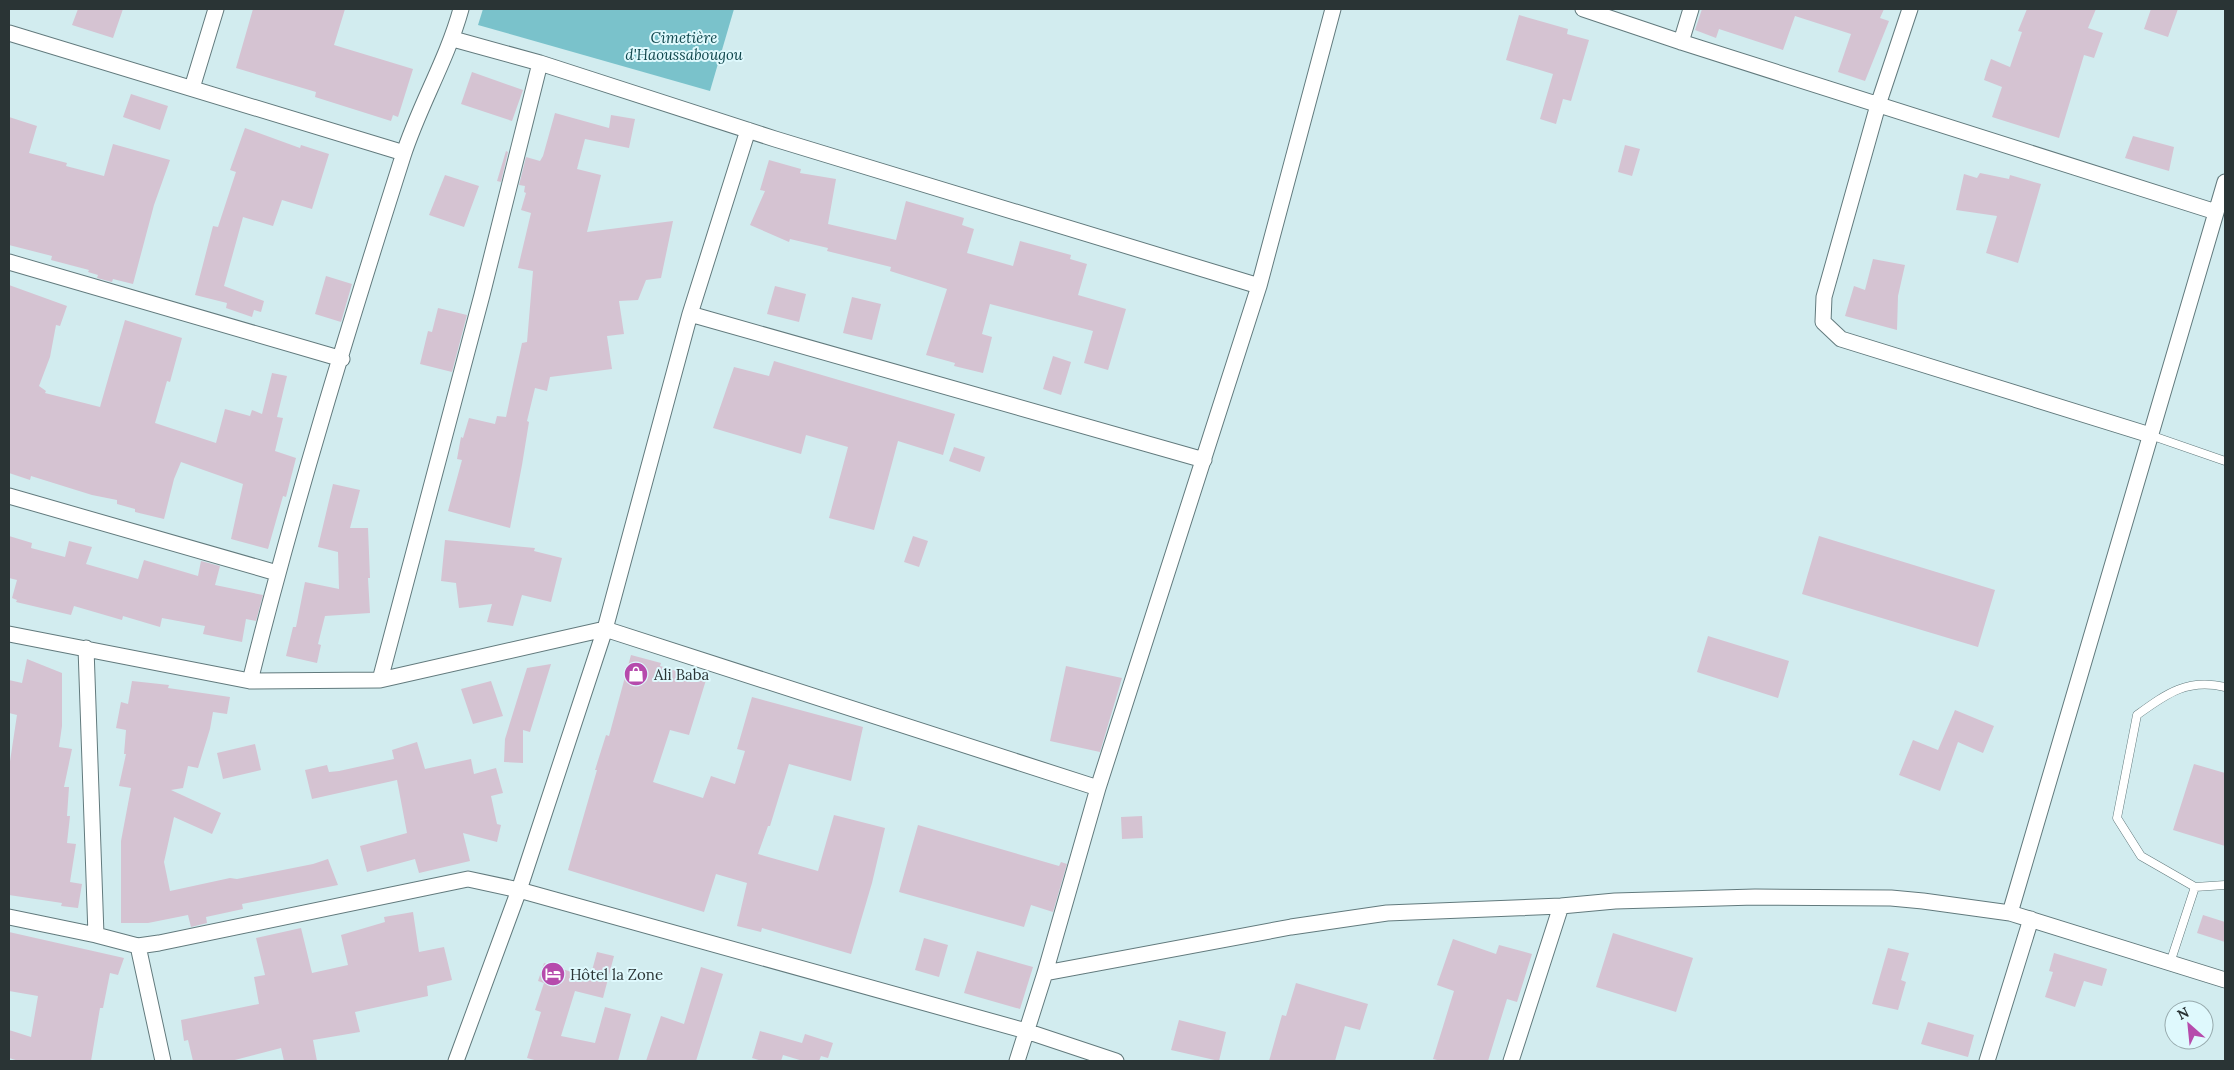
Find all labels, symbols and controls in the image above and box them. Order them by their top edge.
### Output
park label: Cimetière d'Haoussabougou [625,28,743,64]
shop icon: Ali Baba [623,661,649,687]
place label: Ali Baba [653,665,709,684]
hotel icon: Hôtel la Zone [540,961,566,987]
place label: Hôtel la Zone [570,965,663,984]
north arrow [2164,1000,2214,1050]
text: N [2174,1003,2192,1024]

